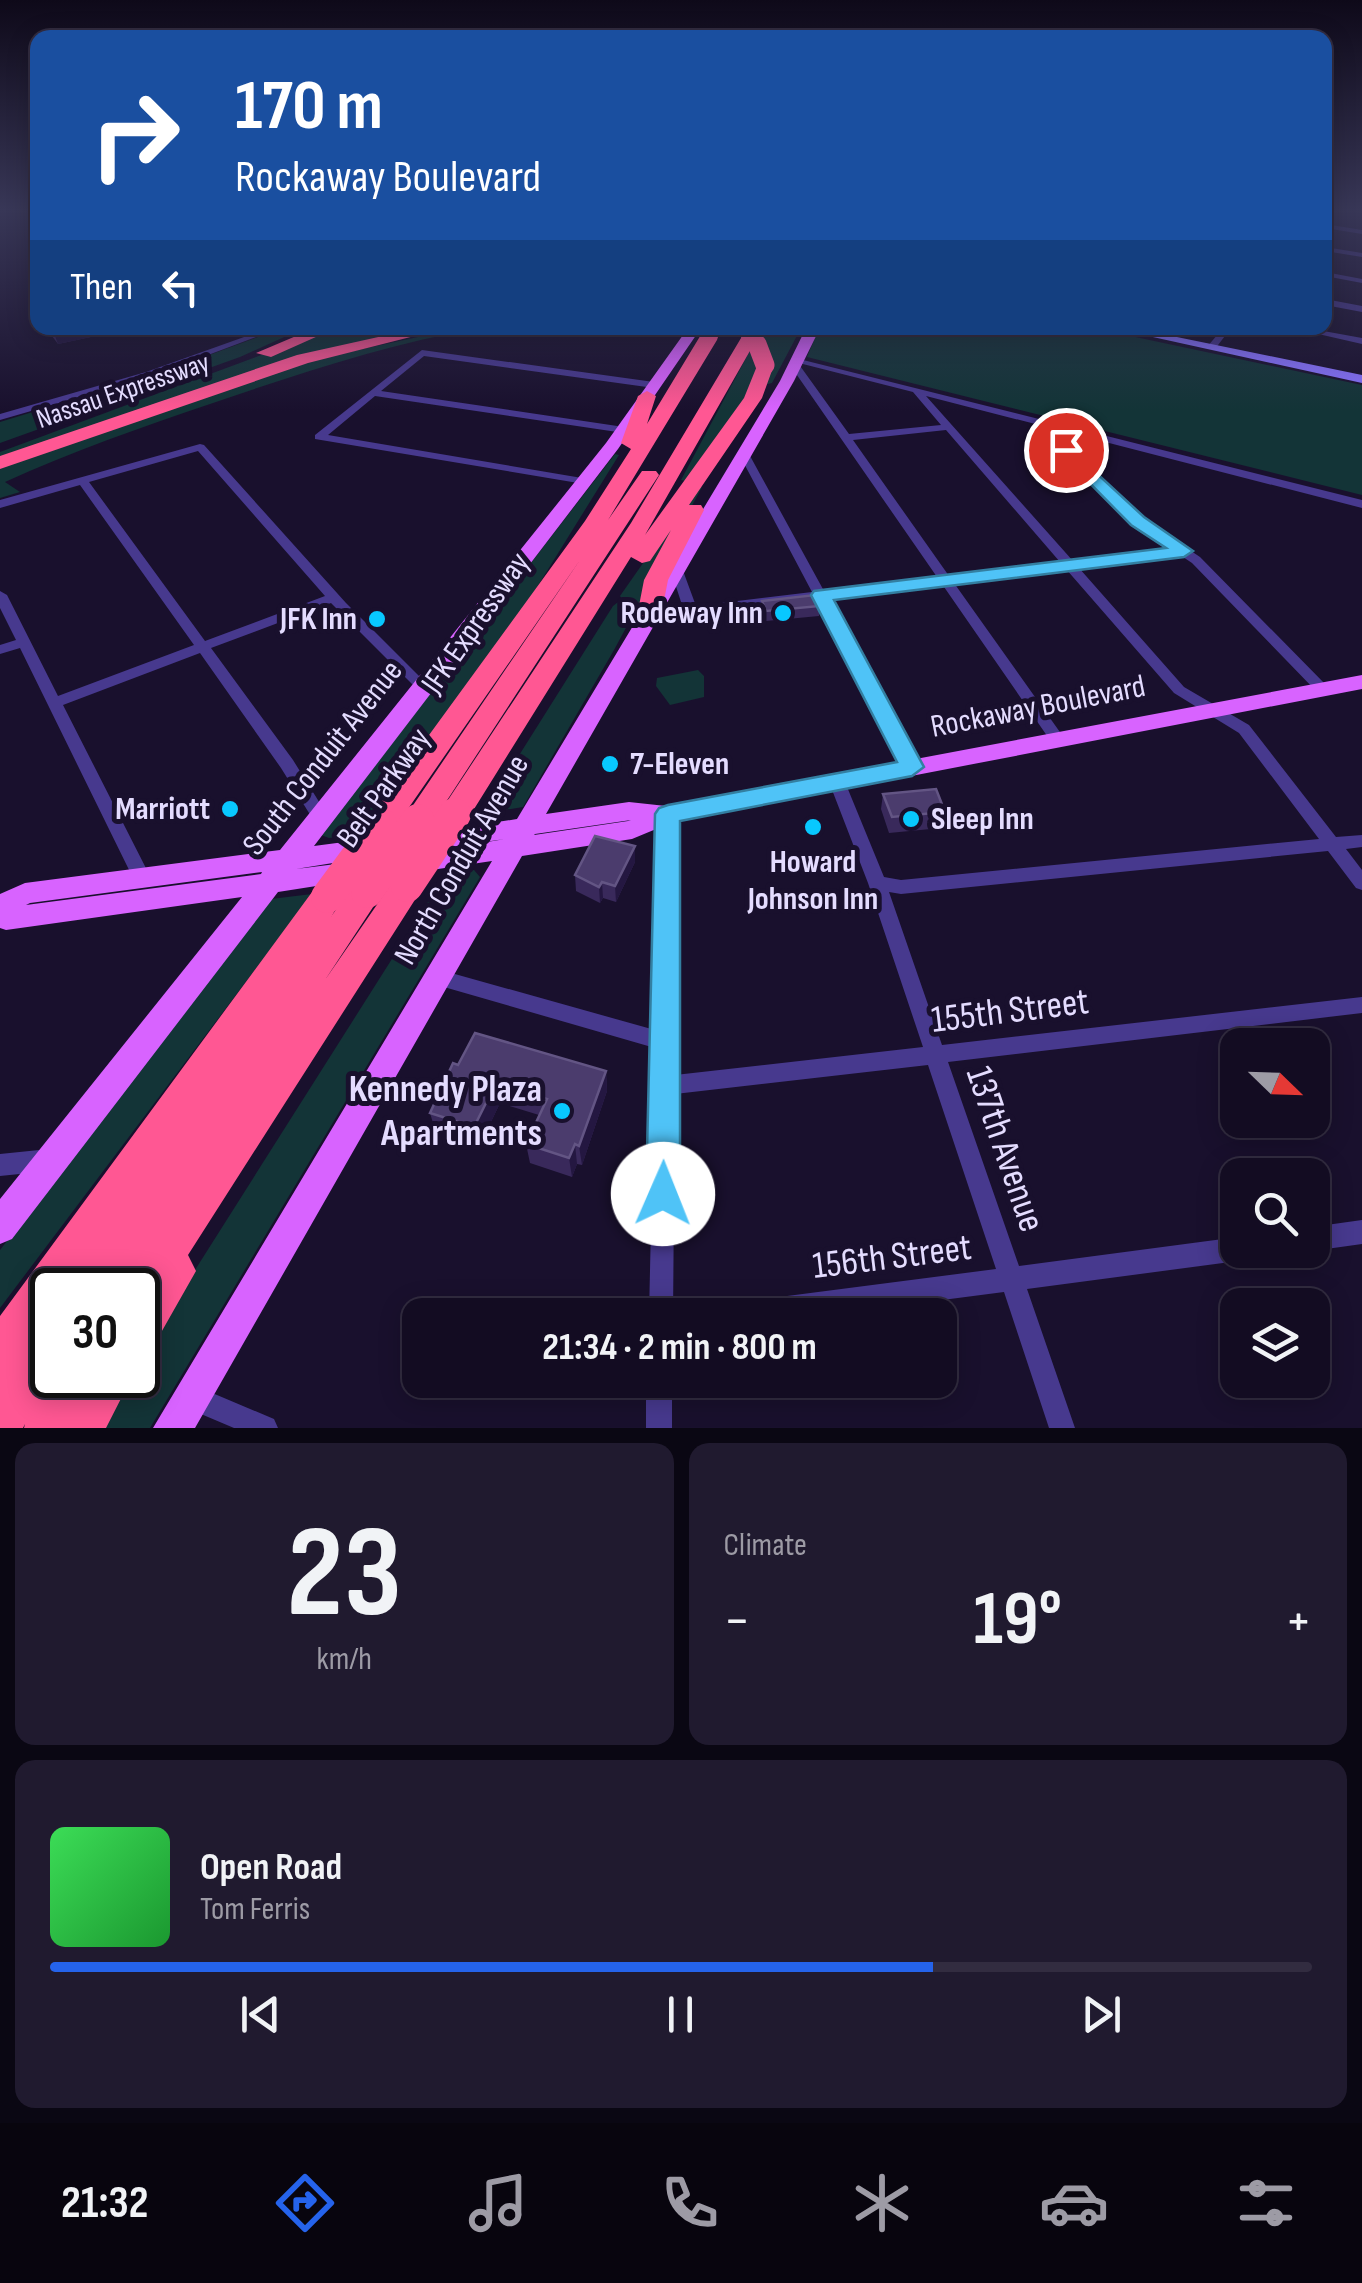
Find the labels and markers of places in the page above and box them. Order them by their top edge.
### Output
pin [1024,408,1109,493]
place label: Rodeway Inn [621,594,763,633]
place label: JFK Inn [279,600,357,639]
marker: Rodeway Inn [772,602,794,624]
marker: JFK Inn [366,608,388,630]
place label: 7-Eleven [630,745,729,784]
marker: 7-Eleven [599,753,621,775]
place label: Marriott [115,790,210,829]
marker: Marriott [219,798,241,820]
place label: Sleep Inn [931,800,1034,839]
marker: Sleep Inn [900,808,922,830]
marker: Howard Johnson Inn [802,816,824,838]
place label: Howard Johnson Inn [747,843,878,919]
place label: Kennedy Plaza Apartments [349,1067,542,1156]
marker: Kennedy Plaza Apartments [551,1100,573,1122]

